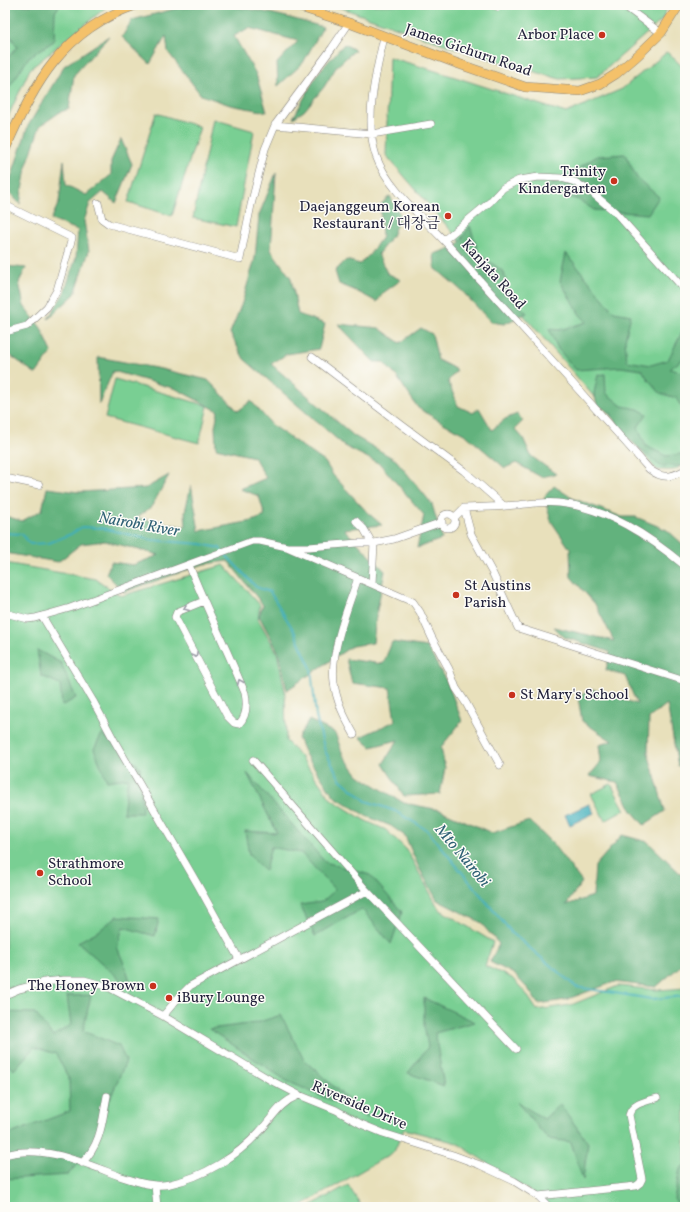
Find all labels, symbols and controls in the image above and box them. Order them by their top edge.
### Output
street label: James Gichuru Road [402,19,534,83]
place label: Arbor Place [517,25,594,46]
marker: Arbor Place [597,30,607,40]
place label: Trinity Kindergarten [518,162,606,200]
marker: Trinity Kindergarten [609,176,619,186]
place label: Daejanggeum Korean Restaurant / 대장금 [299,197,441,235]
marker: Daejanggeum Korean Restaurant / 대장금 [443,211,453,221]
street label: Kanjata Road [456,235,530,315]
water label: Nairobi River [97,507,182,543]
place label: St Austins Parish [464,576,531,614]
marker: St Austins Parish [451,590,461,600]
one-way arrow [183,604,190,612]
one-way arrow [190,650,197,658]
one-way arrow [237,678,245,685]
place label: St Mary's School [520,685,629,706]
marker: St Mary's School [507,690,517,700]
water label: Mto Nairobi [429,819,495,893]
place label: Strathmore School [48,854,124,892]
marker: Strathmore School [35,868,45,878]
place label: The Honey Brown [28,976,145,997]
marker: The Honey Brown [148,981,158,991]
place label: iBury Lounge [177,988,265,1009]
marker: iBury Lounge [164,993,174,1003]
street label: Riverside Drive [308,1076,410,1136]

